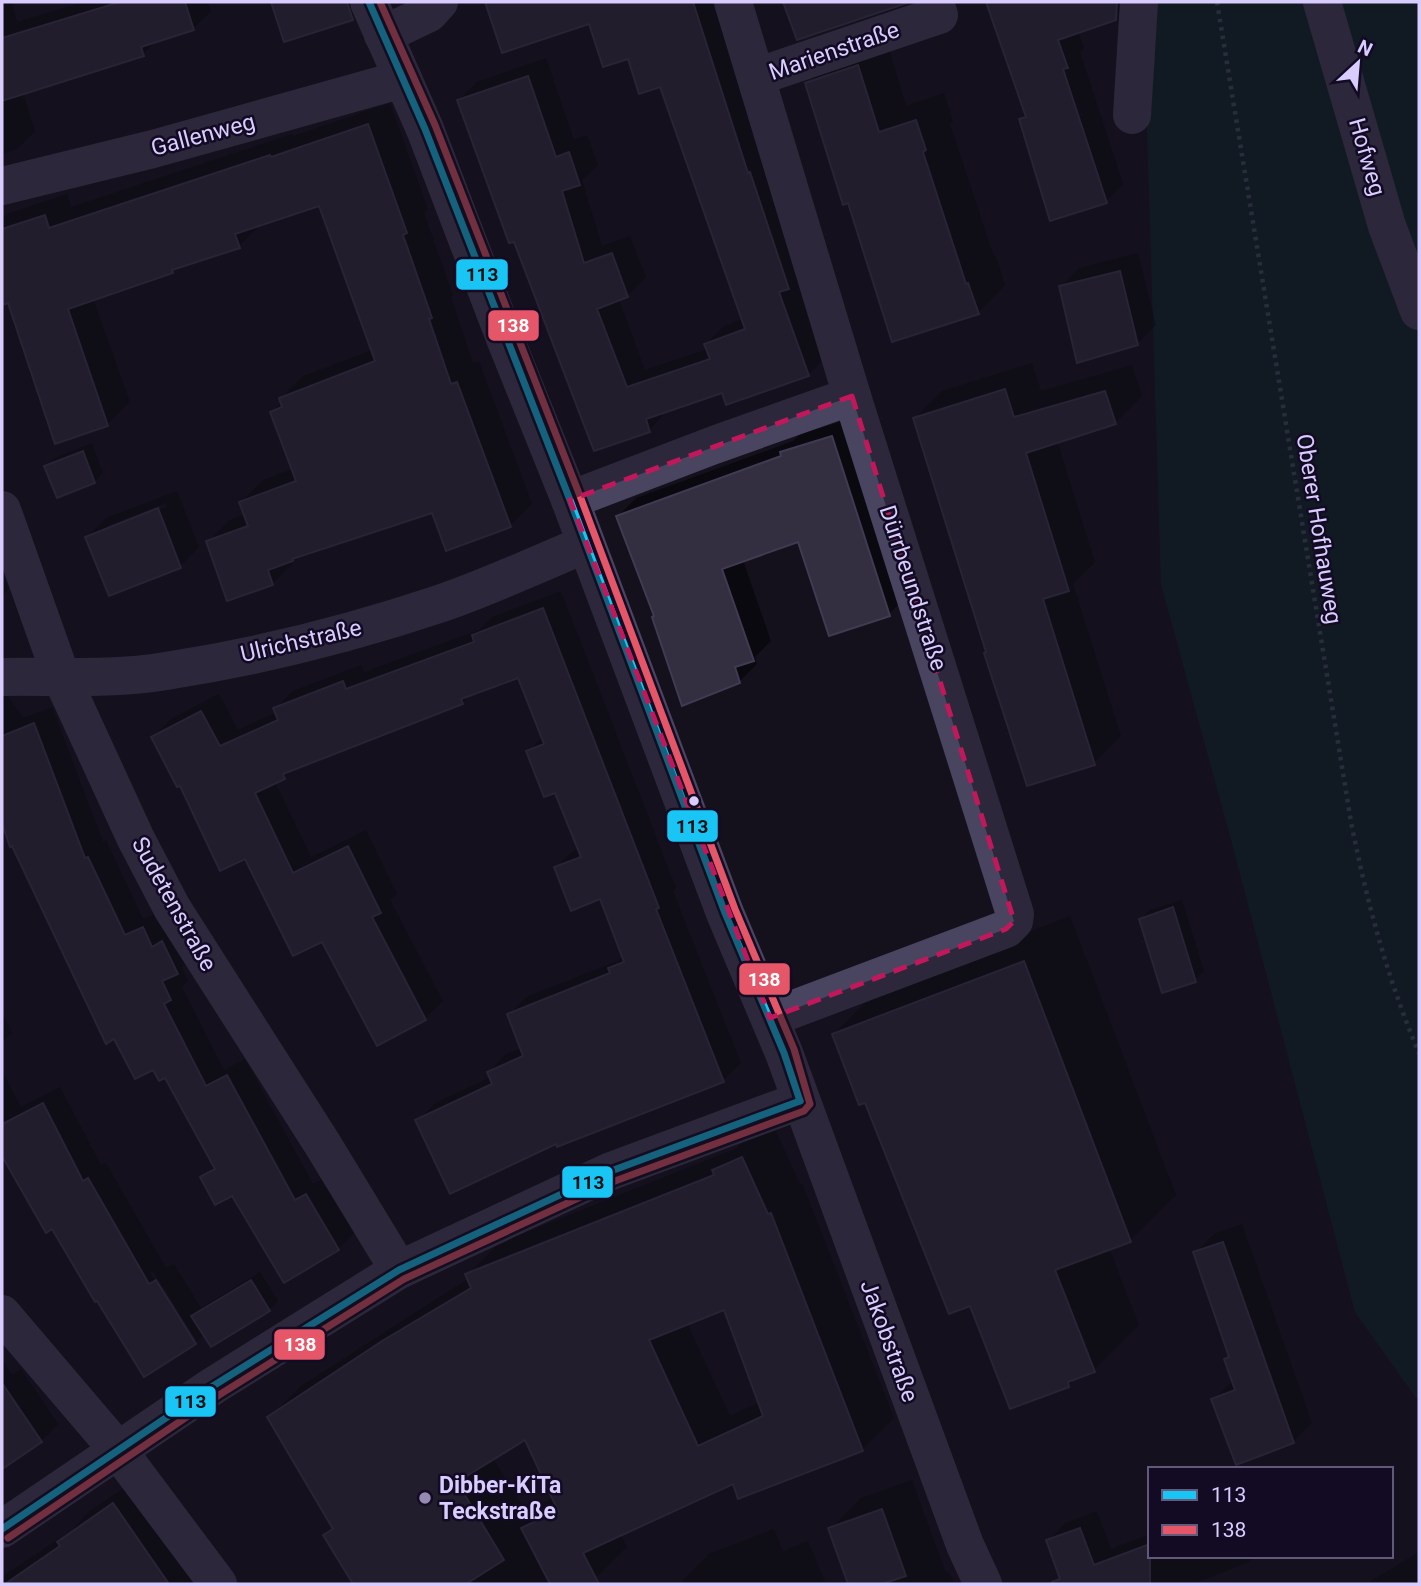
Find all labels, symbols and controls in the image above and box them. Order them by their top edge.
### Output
street label: Marienstraße [765,16,903,86]
north arrow [1323,28,1393,98]
text: N [1354,35,1376,61]
street label: Gallenweg [148,108,258,162]
street label: Hofweg [1343,115,1391,199]
line badge: 113 [455,258,509,291]
text: 113 [466,263,498,286]
line badge: 138 [487,309,540,342]
text: 138 [497,314,529,337]
street label: Oberer Hofhauweg [1291,432,1347,626]
street label: Dürrbeundstraße [874,502,952,674]
street label: Ulrichstraße [238,614,364,668]
unlabelled marker [687,794,701,808]
line badge: 113 [666,809,719,843]
text: 113 [676,815,708,838]
street label: Sudetenstraße [126,832,222,976]
line badge: 138 [738,962,791,996]
text: 138 [748,968,780,991]
line badge: 113 [561,1165,614,1199]
text: 113 [572,1171,604,1194]
street label: Jakobstraße [854,1276,924,1406]
line badge: 138 [273,1328,326,1361]
text: 138 [284,1333,316,1356]
line badge: 113 [164,1385,217,1418]
text: 113 [174,1390,206,1413]
legend [1148,1467,1393,1558]
place label: Dibber-KiTa Teckstraße [439,1472,561,1525]
text: 113 [1211,1483,1246,1507]
marker: Dibber-KiTa Teckstraße [417,1490,433,1506]
text: 138 [1211,1518,1246,1542]

